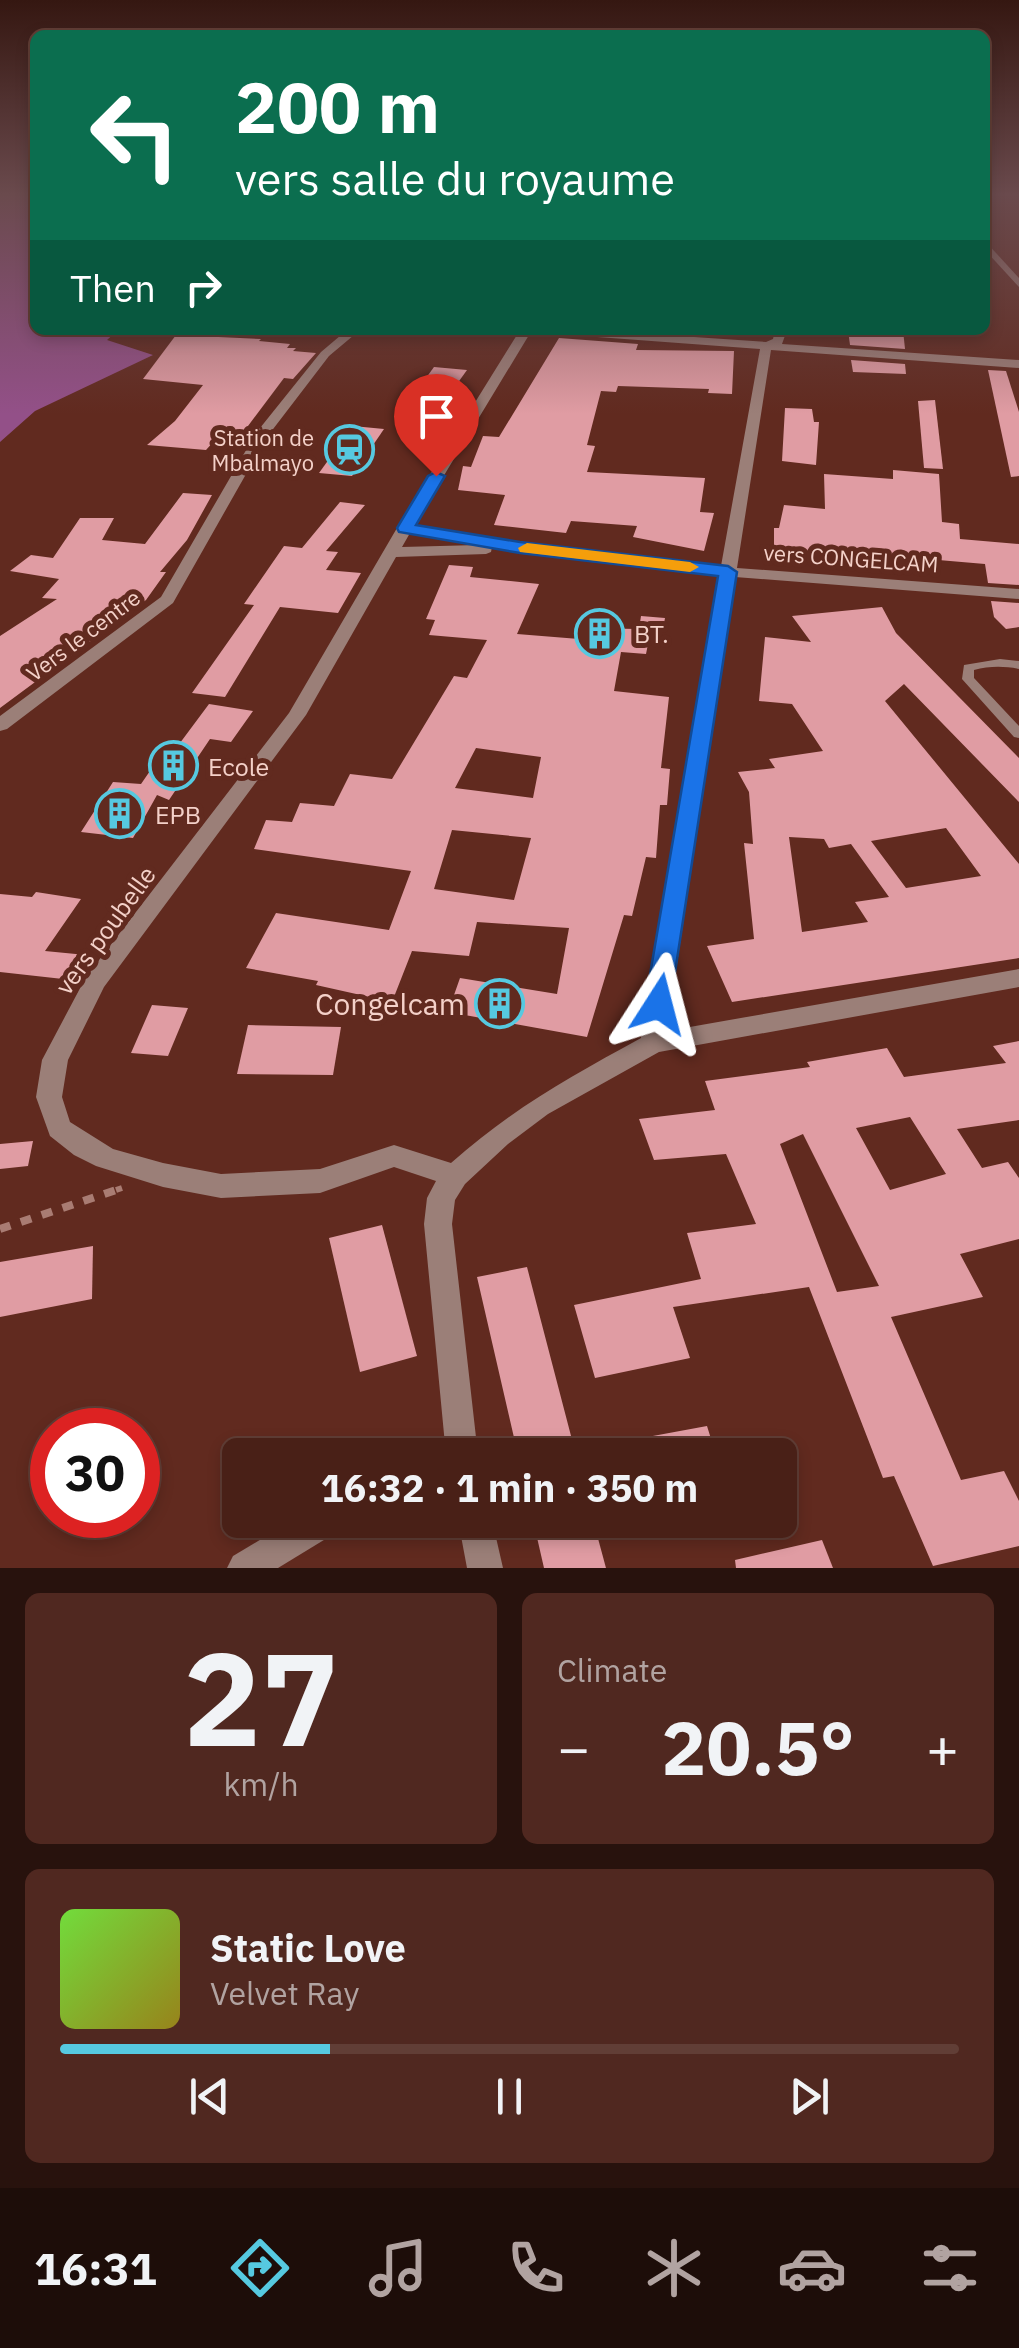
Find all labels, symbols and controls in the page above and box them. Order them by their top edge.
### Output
text: 200 m [235,61,440,152]
icon: left [70,70,200,200]
text: vers salle du royaume [235,149,675,207]
icon: right [176,260,231,315]
text: Then [70,263,156,312]
pin [394,374,479,477]
icon: arrive [409,389,464,444]
place label: Station de Mbalmayo [212,423,314,477]
station icon: Station de Mbalmayo [323,424,375,476]
street label: vers CONGELCAM [763,537,939,579]
street label: Vers le centre [20,583,146,687]
building icon: BT. [573,607,625,659]
place label: BT. [634,617,669,650]
building icon: Ecole [147,740,199,792]
place label: Ecole [208,750,269,783]
building icon: EPB [94,788,146,840]
place label: EPB [155,798,201,831]
street label: vers poubelle [47,859,163,1001]
position arrow [607,952,711,1056]
building icon: Congelcam [474,977,526,1029]
place label: Congelcam [315,984,465,1023]
speed limit sign: 30 [30,1408,160,1538]
text: 16:32 · 1 min · 350 m [321,1463,698,1512]
text: 27 [183,1613,339,1782]
text: Climate [557,1649,667,1691]
text: 20.5° [661,1698,855,1796]
text: − [557,1712,590,1783]
text: + [926,1712,959,1783]
text: km/h [223,1763,299,1805]
text: Static Love [210,1923,406,1972]
text: Velvet Ray [210,1972,359,2014]
icon: previous [182,2069,237,2124]
icon: pause [482,2069,537,2124]
icon: next [782,2069,837,2124]
icon: directions [225,2233,295,2303]
icon: music [363,2233,433,2303]
icon: phone [501,2233,571,2303]
icon: climate [639,2233,709,2303]
icon: car [777,2233,847,2303]
icon: filters [915,2233,985,2303]
text: 16:31 [34,2239,157,2297]

